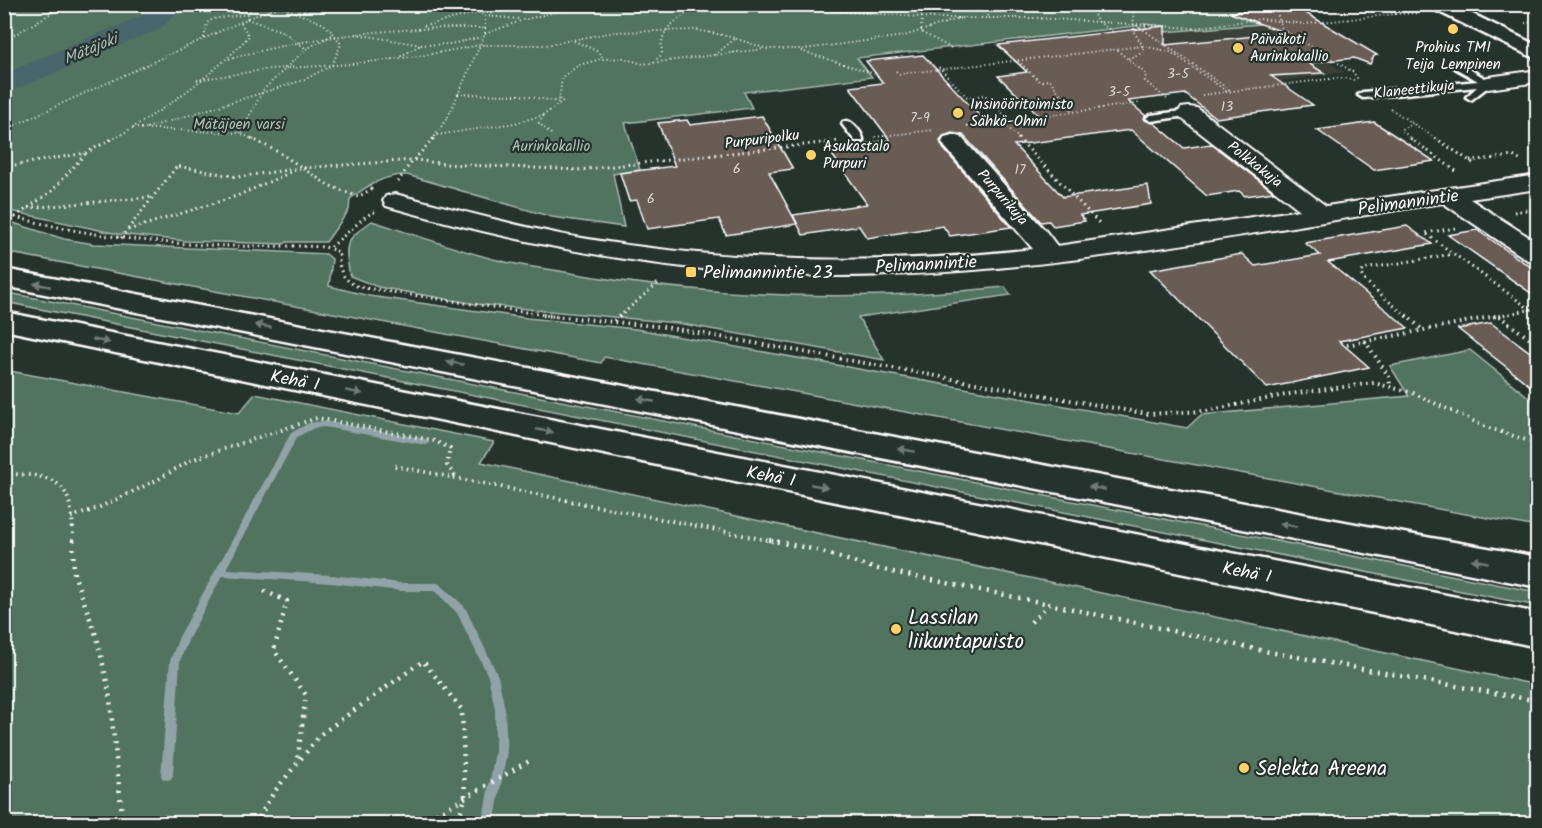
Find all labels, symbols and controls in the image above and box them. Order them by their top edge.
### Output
marker: Prohius TMI Teija Lempinen [1446,22,1460,36]
water label: Mätäjoki [60,26,124,72]
place label: Päiväkoti Aurinkokallio [1250,28,1329,69]
place label: Prohius TMI Teija Lempinen [1405,36,1501,77]
marker: Päiväkoti Aurinkokallio [1231,41,1245,55]
house number: 3-5 [1167,63,1190,85]
street label: Klaneettikuja [1372,74,1456,106]
house number: 3-5 [1108,81,1131,103]
place label: Insinööritoimisto Sähkö-Ohmi [970,93,1074,134]
house number: 13 [1221,96,1233,118]
marker: Insinööritoimisto Sähkö-Ohmi [951,106,965,120]
house number: 7-9 [910,107,930,129]
park label: Mätäjoen varsi [193,113,286,137]
street label: Purpuripolku [723,124,801,156]
park label: Aurinkokallio [512,135,590,159]
place label: Asukastalo Purpuri [823,135,890,176]
street label: Polkkakuja [1221,135,1287,194]
marker: Asukastalo Purpuri [804,148,818,162]
house number: 6 [733,158,741,180]
house number: 17 [1015,159,1026,181]
street label: Purpurikuja [971,164,1034,231]
street label: Pelimannintie [1356,182,1461,225]
house number: 6 [647,188,655,210]
street label: Pelimannintie [875,248,978,283]
place label: Pelimannintie 23 [703,259,833,288]
marker: Pelimannintie 23 [684,265,698,279]
one-way arrow [32,280,51,289]
one-way arrow [254,321,273,330]
one-way arrow [92,337,111,346]
one-way arrow [445,358,464,367]
street label: Kehä I [268,362,322,400]
one-way arrow [345,388,364,397]
one-way arrow [637,395,656,404]
one-way arrow [536,426,555,436]
one-way arrow [896,445,915,454]
street label: Kehä I [744,458,798,496]
one-way arrow [809,482,828,491]
one-way arrow [1087,483,1106,492]
one-way arrow [1279,520,1298,529]
street label: Kehä I [1220,554,1274,592]
one-way arrow [1470,557,1489,566]
place label: Lassilan liikuntapuisto [908,602,1024,659]
marker: Lassilan liikuntapuisto [889,622,903,636]
place label: Selekta Areena [1256,753,1387,786]
marker: Selekta Areena [1237,761,1251,775]

